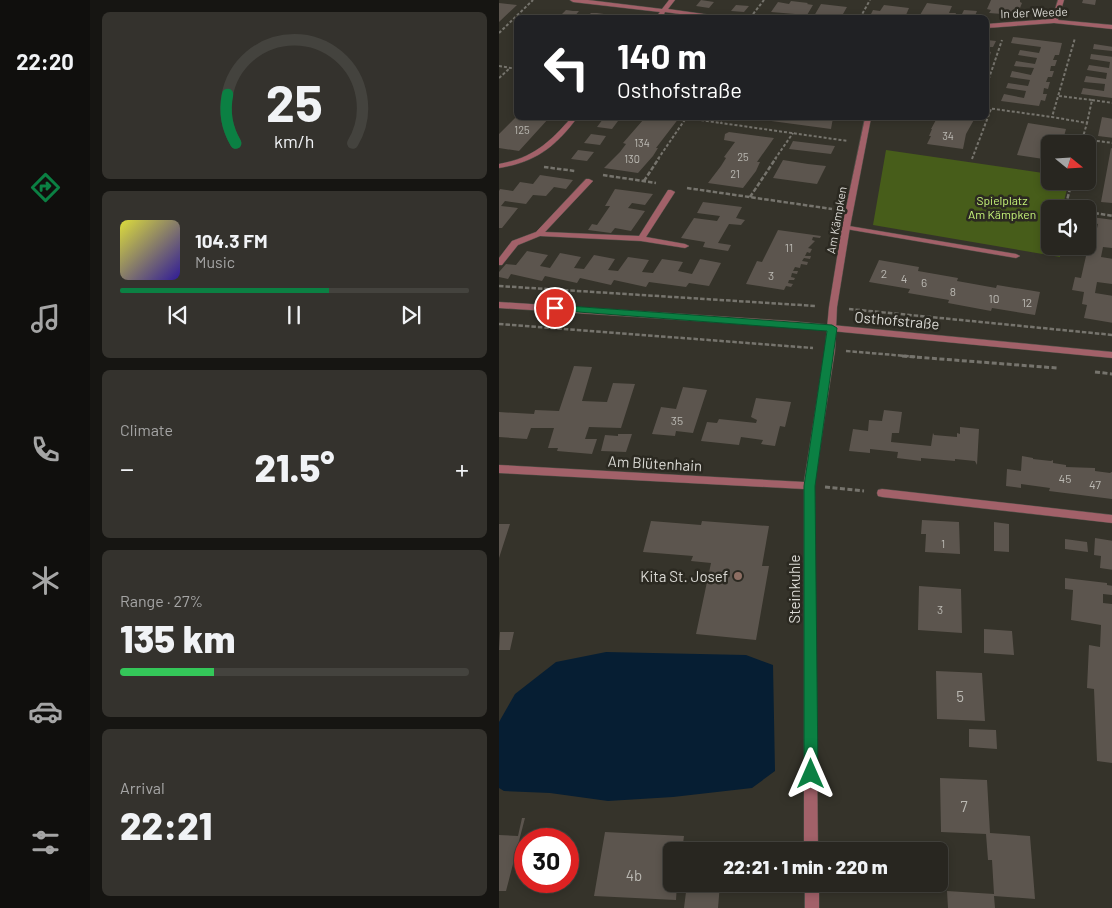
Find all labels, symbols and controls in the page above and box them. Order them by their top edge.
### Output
street label: In der Weede [1000,4,1068,20]
text: 140 m [617,34,707,76]
icon: left [534,35,599,100]
text: 22:20 [16,48,74,74]
text: 25 [266,70,323,132]
text: Osthofstraße [617,76,742,102]
house number: 125 [514,123,530,136]
house number: 34 [942,129,954,142]
text: km/h [274,130,315,152]
north arrow [1041,135,1097,190]
map controls [1041,135,1096,255]
house number: 134 [634,136,650,149]
house number: 25 [737,150,749,163]
house number: 130 [624,152,640,165]
house number: 21 [730,167,740,180]
icon: directions [28,170,63,205]
street label: Am Kämpken [823,185,849,255]
park label: Spielplatz Am Kämpken [968,193,1036,221]
button: sound [1041,200,1096,255]
text: 104.3 FM [195,229,267,252]
house number: 11 [785,240,793,254]
text: Music [195,252,235,271]
house number: 2 [881,266,887,280]
house number: 3 [768,268,774,282]
house number: 4 [901,271,907,285]
house number: 6 [921,275,927,289]
house number: 8 [950,284,956,298]
pin [534,287,576,329]
house number: 10 [989,291,999,305]
icon: arrive [541,294,569,322]
house number: 12 [1022,295,1032,309]
icon: music [28,301,63,336]
icon: previous [164,301,192,329]
icon: pause [280,301,308,329]
icon: next [397,301,425,329]
street label: Osthofstraße [854,307,940,333]
house number: 35 [671,413,683,427]
text: Climate [120,420,173,439]
icon: phone [28,432,63,467]
text: 21.5° [254,444,335,490]
text: − [120,451,134,485]
text: + [455,451,469,485]
street label: Am Blütenhain [607,452,703,474]
house number: 45 [1059,471,1071,485]
house number: 47 [1089,477,1101,491]
house number: 1 [941,536,945,550]
street label: Steinkuhle [785,555,803,623]
icon: climate [28,563,63,598]
place label: Kita St. Josef [640,567,728,585]
marker: Kita St. Josef [732,570,744,582]
text: Range · 27% [120,591,203,610]
house number: 3 [937,602,943,616]
text: 135 km [120,615,235,661]
house number: 5 [956,687,964,705]
icon: car [28,694,63,729]
position arrow [784,747,836,799]
text: Arrival [120,778,165,797]
house number: 7 [960,797,968,815]
text: 22:21 [120,802,212,848]
icon: filters [28,825,63,860]
speed limit sign: 30 [514,828,579,893]
text: 22:21 · 1 min · 220 m [723,855,888,878]
house number: 4b [626,866,642,884]

